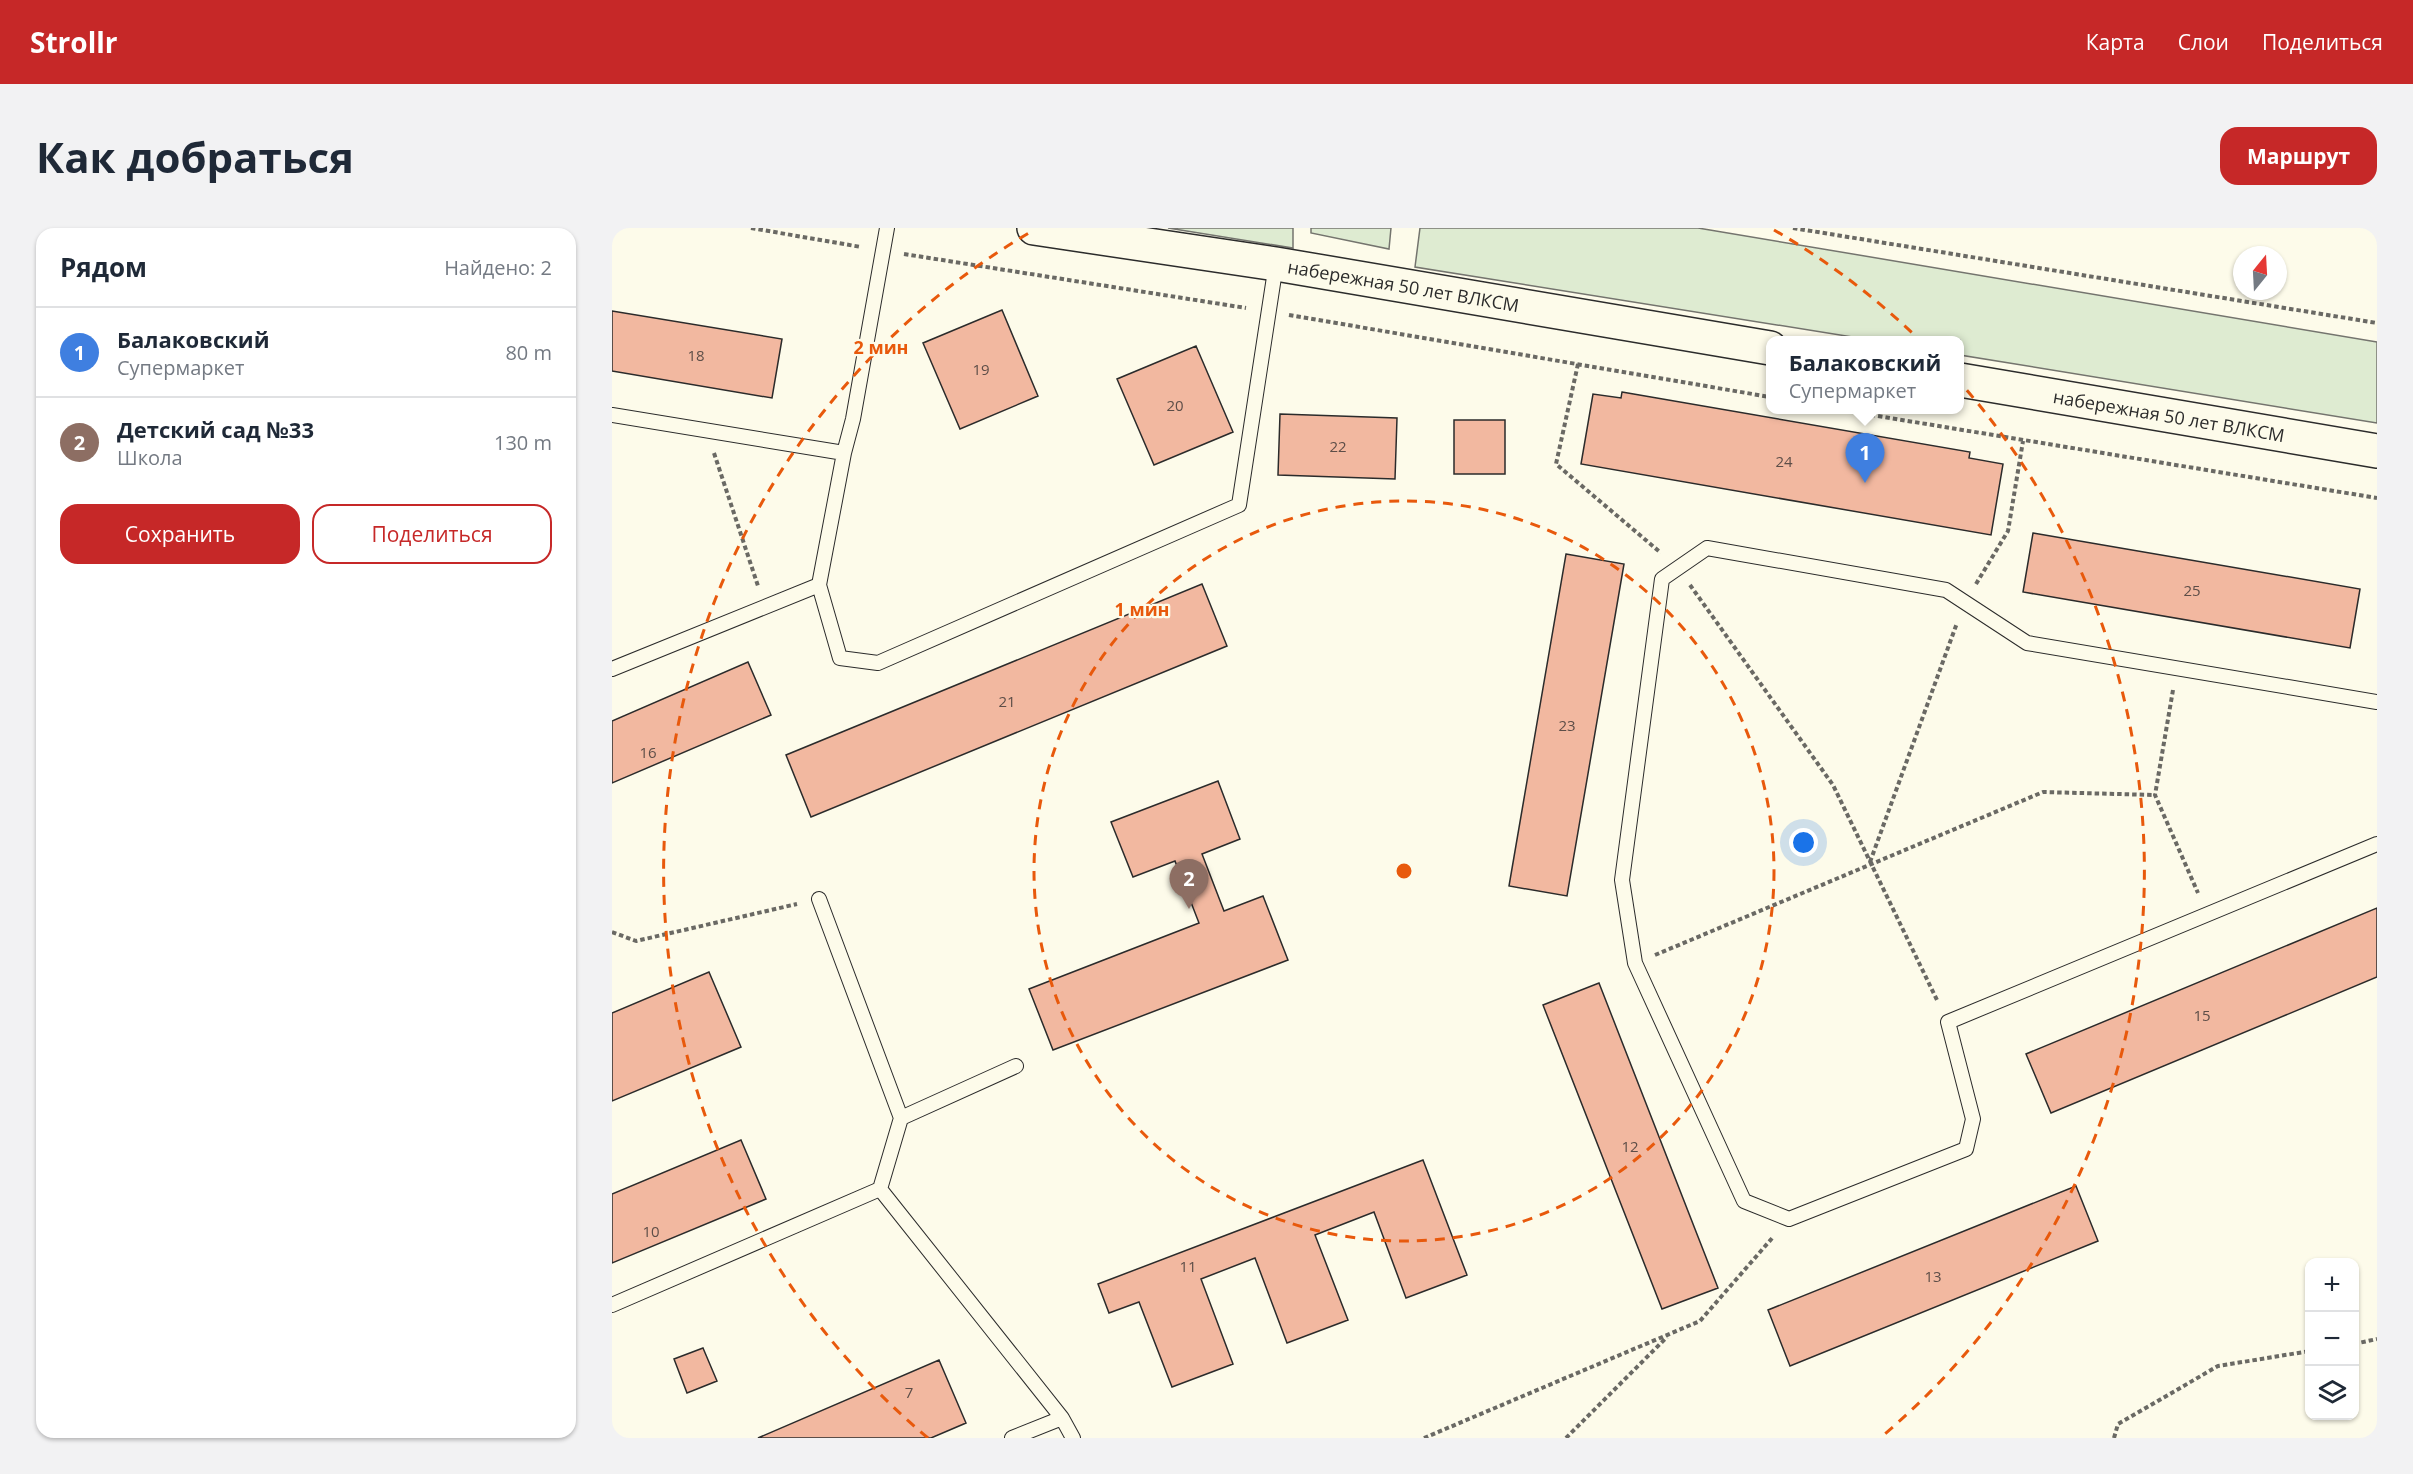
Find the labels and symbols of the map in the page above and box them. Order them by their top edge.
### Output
north arrow [2233,246,2287,300]
street label: набережная 50 лет ВЛКСМ [1286,254,1521,317]
text: 2 мин [853,335,909,359]
house number: 18 [687,345,705,365]
house number: 19 [972,359,990,379]
street label: набережная 50 лет ВЛКСМ [2051,384,2287,447]
house number: 20 [1166,395,1184,415]
pin: 1 [1846,434,1884,483]
house number: 22 [1329,436,1347,456]
house number: 24 [1775,451,1793,471]
house number: 25 [2183,580,2201,600]
text: 1 мин [1114,597,1170,621]
house number: 21 [998,691,1016,711]
house number: 23 [1558,715,1576,735]
house number: 16 [639,742,657,762]
your location [1789,828,1818,857]
pin: 2 [1170,860,1208,909]
centre of rings [1394,861,1414,881]
house number: 15 [2193,1005,2211,1025]
house number: 12 [1621,1136,1639,1156]
house number: 10 [642,1221,660,1241]
house number: 11 [1179,1256,1197,1276]
house number: 13 [1924,1266,1942,1286]
house number: 7 [905,1382,913,1402]

